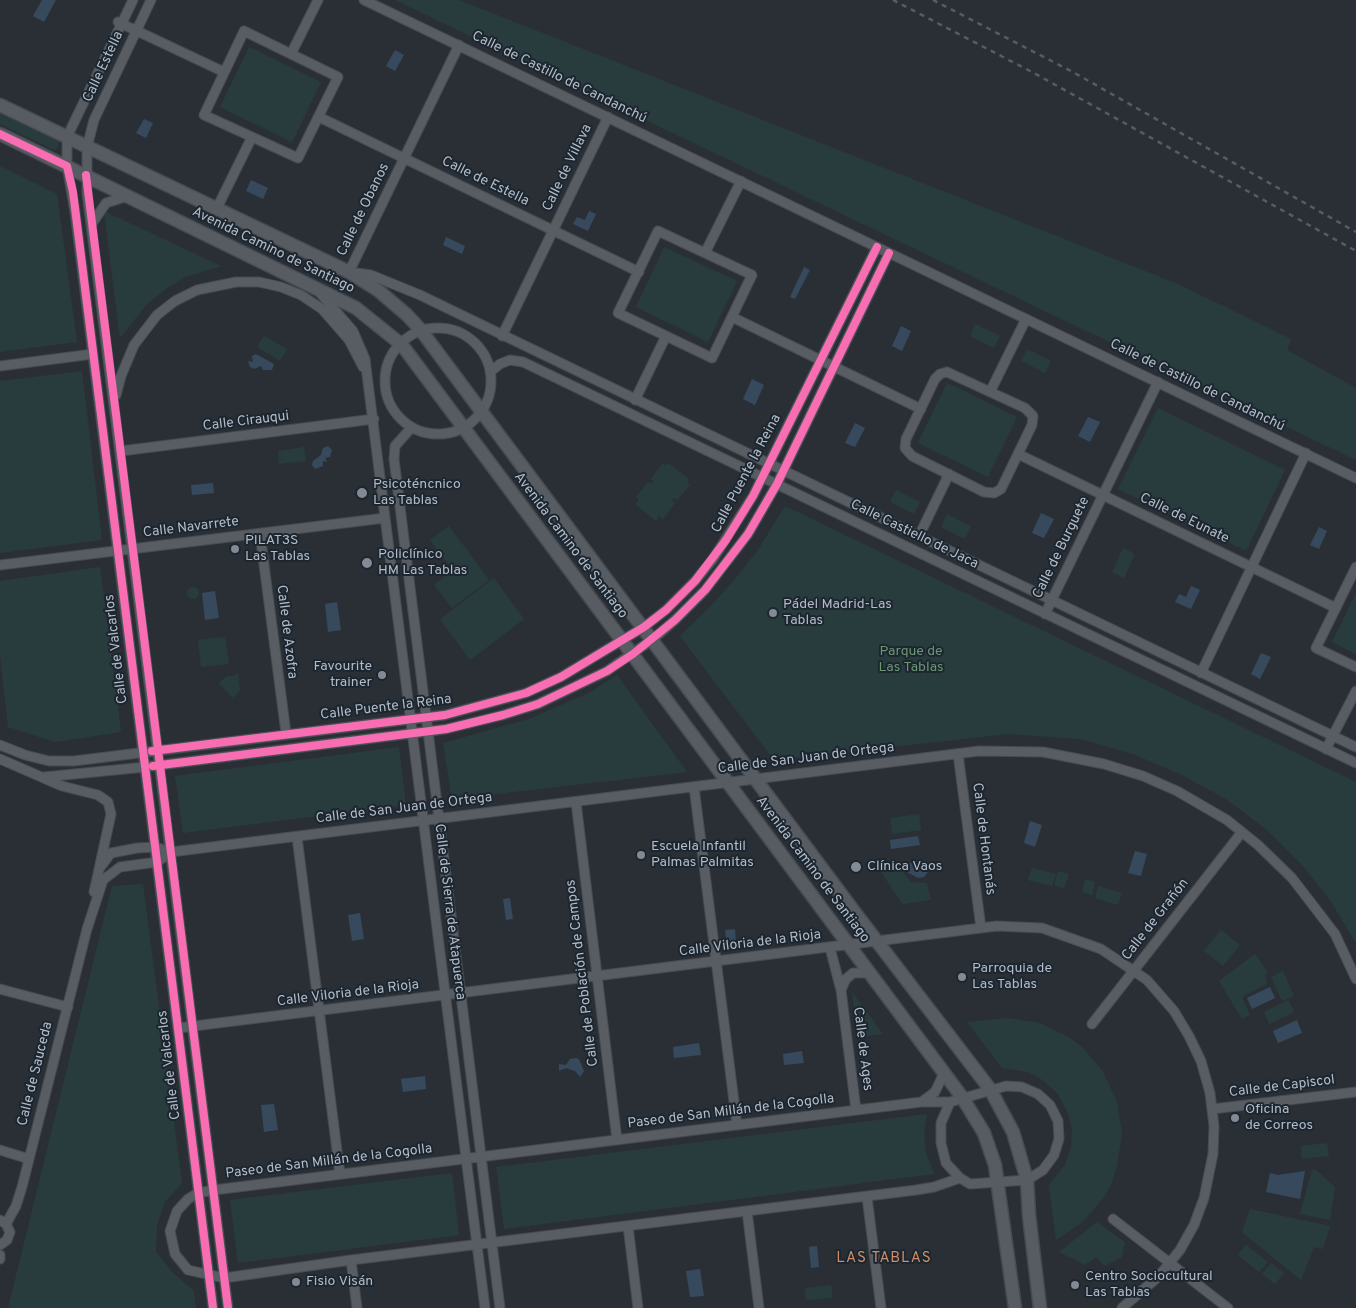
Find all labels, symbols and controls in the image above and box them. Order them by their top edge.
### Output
street label: Calle de Castillo de Candanchú [469,28,649,128]
street label: Calle Estella [80,29,128,105]
street label: Calle de Villava [540,122,596,214]
street label: Calle de Estella [439,154,531,210]
street label: Calle de Obanos [334,161,394,259]
street label: Avenida Camino de Santiago [189,204,357,298]
street label: Calle de Castillo de Candanchú [1107,336,1287,436]
street label: Calle Cirauqui [202,408,290,436]
street label: Calle Puente la Reina [709,412,785,536]
street label: Avenida Camino de Santiago [509,470,631,622]
place label: Psicoténcnico Las Tablas [373,477,461,510]
marker: Psicoténcnico Las Tablas [355,486,369,500]
street label: Calle de Eunate [1137,490,1231,548]
street label: Calle de Burguete [1030,494,1094,602]
street label: Calle Castiello de Jaca [847,497,981,573]
street label: Calle Navarrete [142,514,240,542]
place label: PILAT3S Las Tablas [245,533,310,566]
marker: PILAT3S Las Tablas [229,543,241,555]
place label: Policlínico HM Las Tablas [378,547,467,580]
marker: Policlínico HM Las Tablas [360,556,374,570]
street label: Calle de Azofra [272,584,300,680]
street label: Calle de Valcarlos [102,593,132,705]
place label: Pádel Madrid-Las Tablas [783,597,892,630]
marker: Pádel Madrid-Las Tablas [767,607,779,619]
park label: Parque de Las Tablas [878,644,944,676]
place label: Favourite trainer [313,659,372,692]
marker: Favourite trainer [376,669,388,681]
street label: Calle Puente la Reina [319,692,453,724]
street label: Calle de San Juan de Ortega [717,740,895,778]
street label: Calle de Hontanás [968,782,998,896]
street label: Calle de San Juan de Ortega [315,790,493,828]
street label: Avenida Camino de Santiago [751,794,873,946]
street label: Calle de Sierra de Atapuerca [430,823,468,1001]
place label: Escuela Infantil Palmas Palmitas [651,839,754,872]
marker: Escuela Infantil Palmas Palmitas [635,849,647,861]
place label: Clínica Vaos [867,859,942,875]
marker: Clínica Vaos [849,860,863,874]
street label: Calle de Grañón [1119,876,1193,964]
street label: Calle de Población de Campos [563,879,603,1067]
street label: Calle Viloria de la Rioja [678,927,822,961]
place label: Parroquia de Las Tablas [972,961,1052,994]
marker: Parroquia de Las Tablas [956,971,968,983]
street label: Calle Viloria de la Rioja [276,977,420,1011]
street label: Calle de Ages [849,1006,875,1092]
street label: Calle de Valcarlos [155,1009,185,1121]
street label: Calle de Sauceda [15,1020,57,1128]
street label: Calle de Capiscol [1228,1072,1336,1102]
street label: Paseo de San Millán de la Cogolla [627,1091,835,1133]
place label: Oficina de Correos [1245,1102,1313,1134]
marker: Oficina de Correos [1229,1112,1241,1124]
street label: Paseo de San Millán de la Cogolla [225,1141,433,1183]
district label: LAS TABLAS [835,1250,933,1268]
place label: Centro Sociocultural Las Tablas [1085,1269,1213,1302]
place label: Fisio Visán [306,1274,373,1290]
marker: Fisio Visán [290,1276,302,1288]
marker: Centro Sociocultural Las Tablas [1069,1279,1081,1291]

